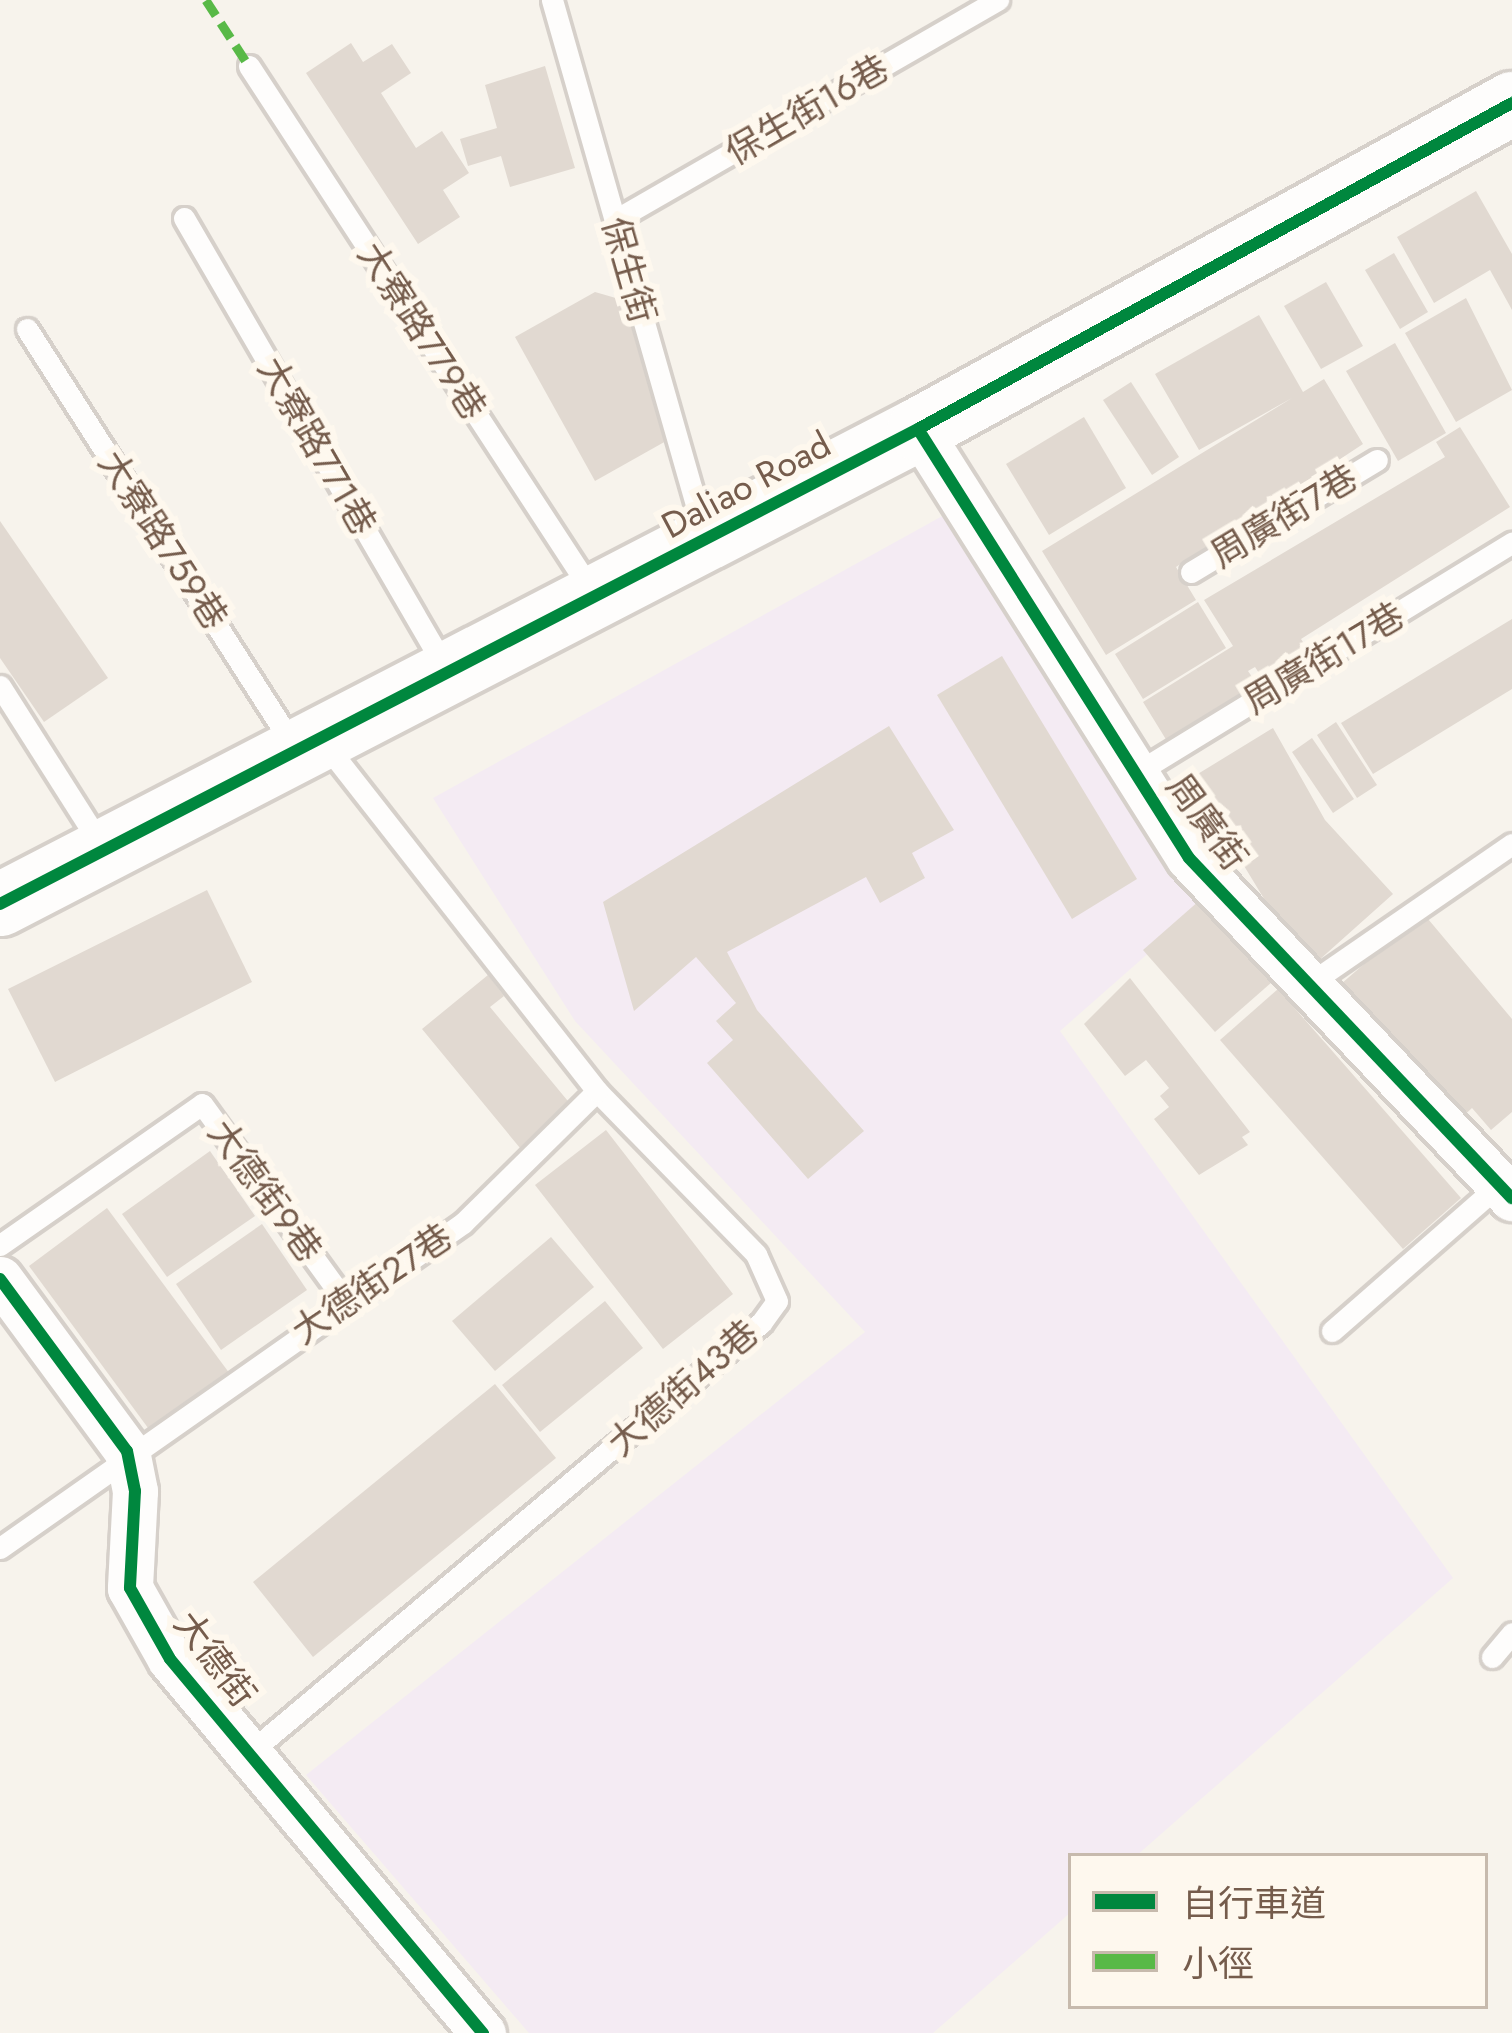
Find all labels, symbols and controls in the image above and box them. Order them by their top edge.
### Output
street label: 保生街16巷 [718,46,896,174]
street label: 保生街 [593,212,665,328]
street label: 大寮路779巷 [349,234,495,428]
street label: 大寮路771巷 [249,349,385,543]
street label: Daliao Road [654,423,838,547]
street label: 大寮路759巷 [89,443,237,637]
street label: 周廣街7巷 [1203,456,1365,576]
street label: 周廣街17巷 [1236,593,1412,723]
street label: 周廣街 [1158,766,1256,878]
street label: 大德街9巷 [199,1112,331,1270]
street label: 大德街27巷 [284,1215,460,1353]
street label: 大德街43巷 [599,1311,767,1465]
street label: 大德街 [165,1603,265,1715]
legend [1068,1853,1488,2009]
text: 自行車道 [1182,1877,1326,1929]
text: 小徑 [1182,1937,1254,1989]

